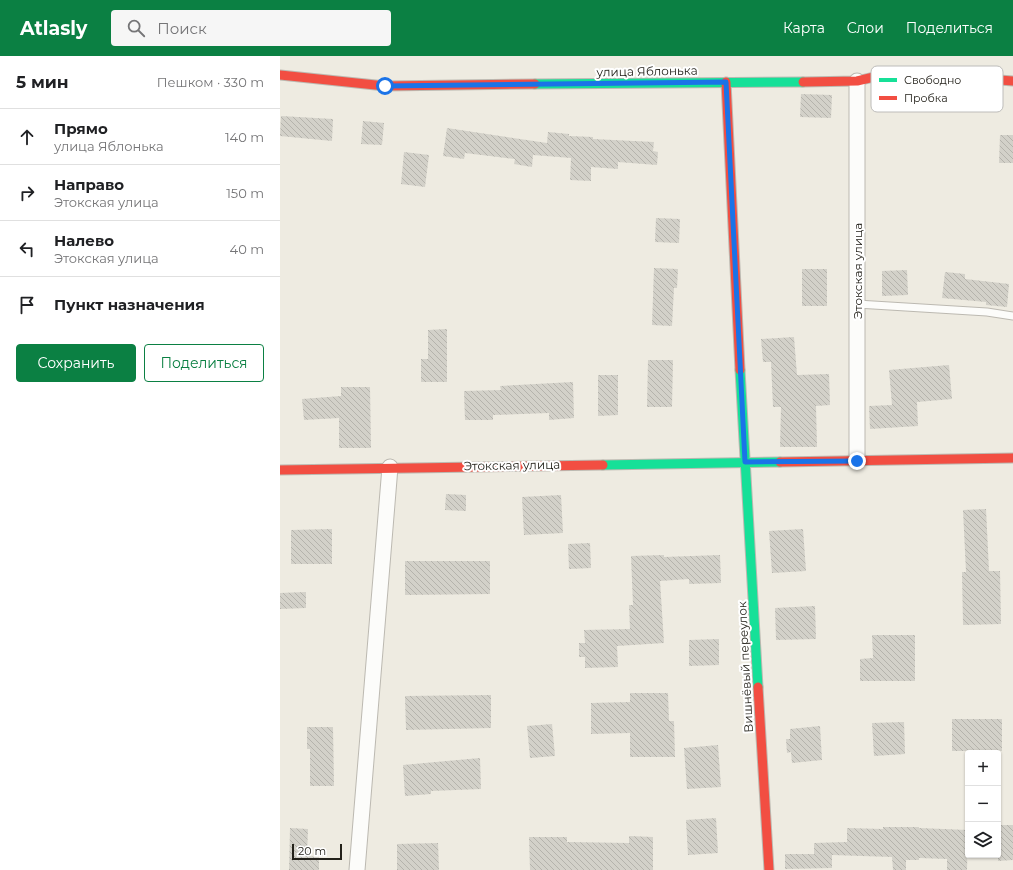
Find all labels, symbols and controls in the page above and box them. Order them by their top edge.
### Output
search box [111,10,391,46]
text: Atlasly [20,17,87,40]
icon: search [125,17,147,39]
text: Поиск [157,19,207,38]
text: Карта [783,19,825,37]
text: Слои [847,19,884,37]
text: Поделиться [906,19,993,37]
street label: улица Яблонька [595,63,698,79]
legend [871,66,1003,112]
text: 5 мин [16,72,69,92]
text: Свободно [904,73,961,87]
text: Пешком · 330 m [157,74,264,90]
route start [376,77,394,95]
text: Пробка [904,91,948,105]
text: Прямо [54,119,108,138]
icon: ahead [16,126,38,148]
text: 140 m [225,129,264,145]
text: улица Яблонька [54,138,164,154]
text: Направо [54,175,124,194]
icon: right [16,182,38,204]
text: 150 m [226,185,264,201]
text: Этокская улица [54,194,159,210]
street label: Этокская улица [850,223,865,319]
text: Налево [54,231,114,250]
icon: left [16,238,38,260]
text: 40 m [230,241,264,257]
text: Этокская улица [54,250,159,266]
icon: arrive [16,294,38,316]
text: Пункт назначения [54,295,205,314]
button: Сохранить [16,344,136,382]
button: Поделиться [144,344,264,382]
route end [848,452,866,470]
street label: Этокская улица [464,457,560,473]
street label: Вишнёвый переулок [734,601,756,733]
map controls [965,750,1001,858]
button: + [965,750,1001,786]
button: − [965,786,1001,822]
button: layers [965,822,1001,858]
scale bar [292,842,342,861]
text: 20 m [298,844,326,858]

